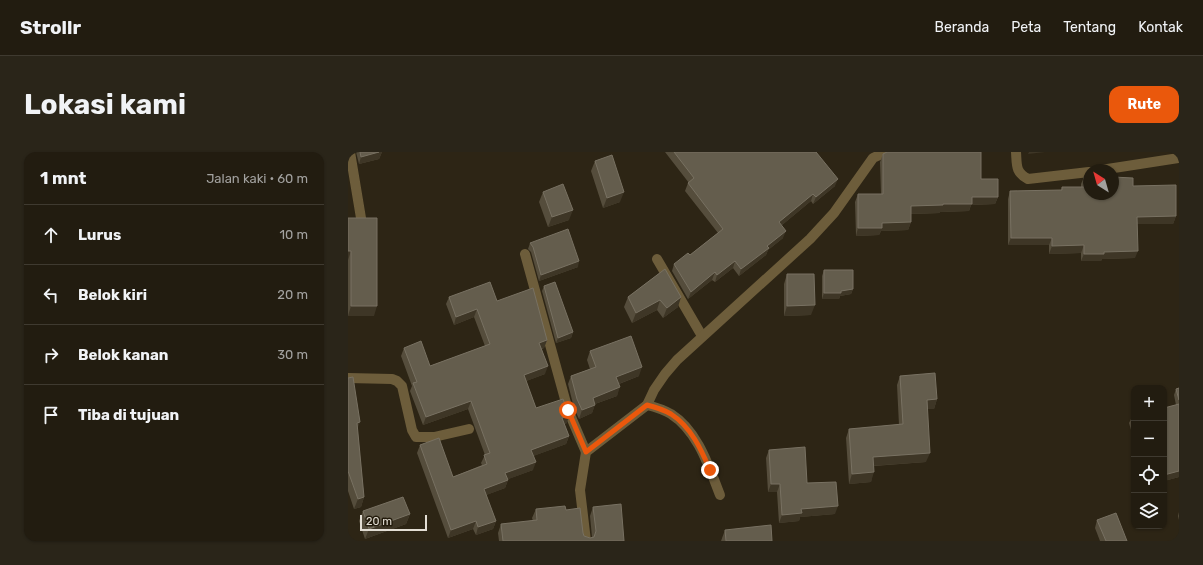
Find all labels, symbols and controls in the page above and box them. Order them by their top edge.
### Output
text: Strollr [20,16,81,39]
text: Beranda [935,19,989,36]
text: Peta [1011,19,1041,36]
text: Tentang [1063,19,1116,36]
text: Kontak [1138,19,1183,36]
button: Rute [1109,86,1179,123]
text: Lokasi kami [24,88,186,121]
north arrow [1083,164,1119,200]
text: 1 mnt [40,168,86,188]
text: Jalan kaki · 60 m [206,171,308,186]
icon: ahead [40,224,62,246]
text: Lurus [78,226,121,244]
text: 10 m [279,227,308,242]
icon: left [40,284,62,306]
text: Belok kiri [78,286,147,304]
text: 20 m [277,287,308,302]
icon: right [40,344,62,366]
text: Belok kanan [78,346,168,364]
text: 30 m [277,347,308,362]
map controls [1131,385,1167,529]
button: + [1131,385,1167,421]
route start [559,401,577,419]
icon: arrive [40,404,62,426]
text: Tiba di tujuan [78,406,179,424]
button: − [1131,421,1167,457]
button: locate [1131,457,1167,493]
route end [701,461,719,479]
button: layers [1131,493,1167,529]
scale bar [360,513,427,532]
text: 20 m [366,515,392,528]

